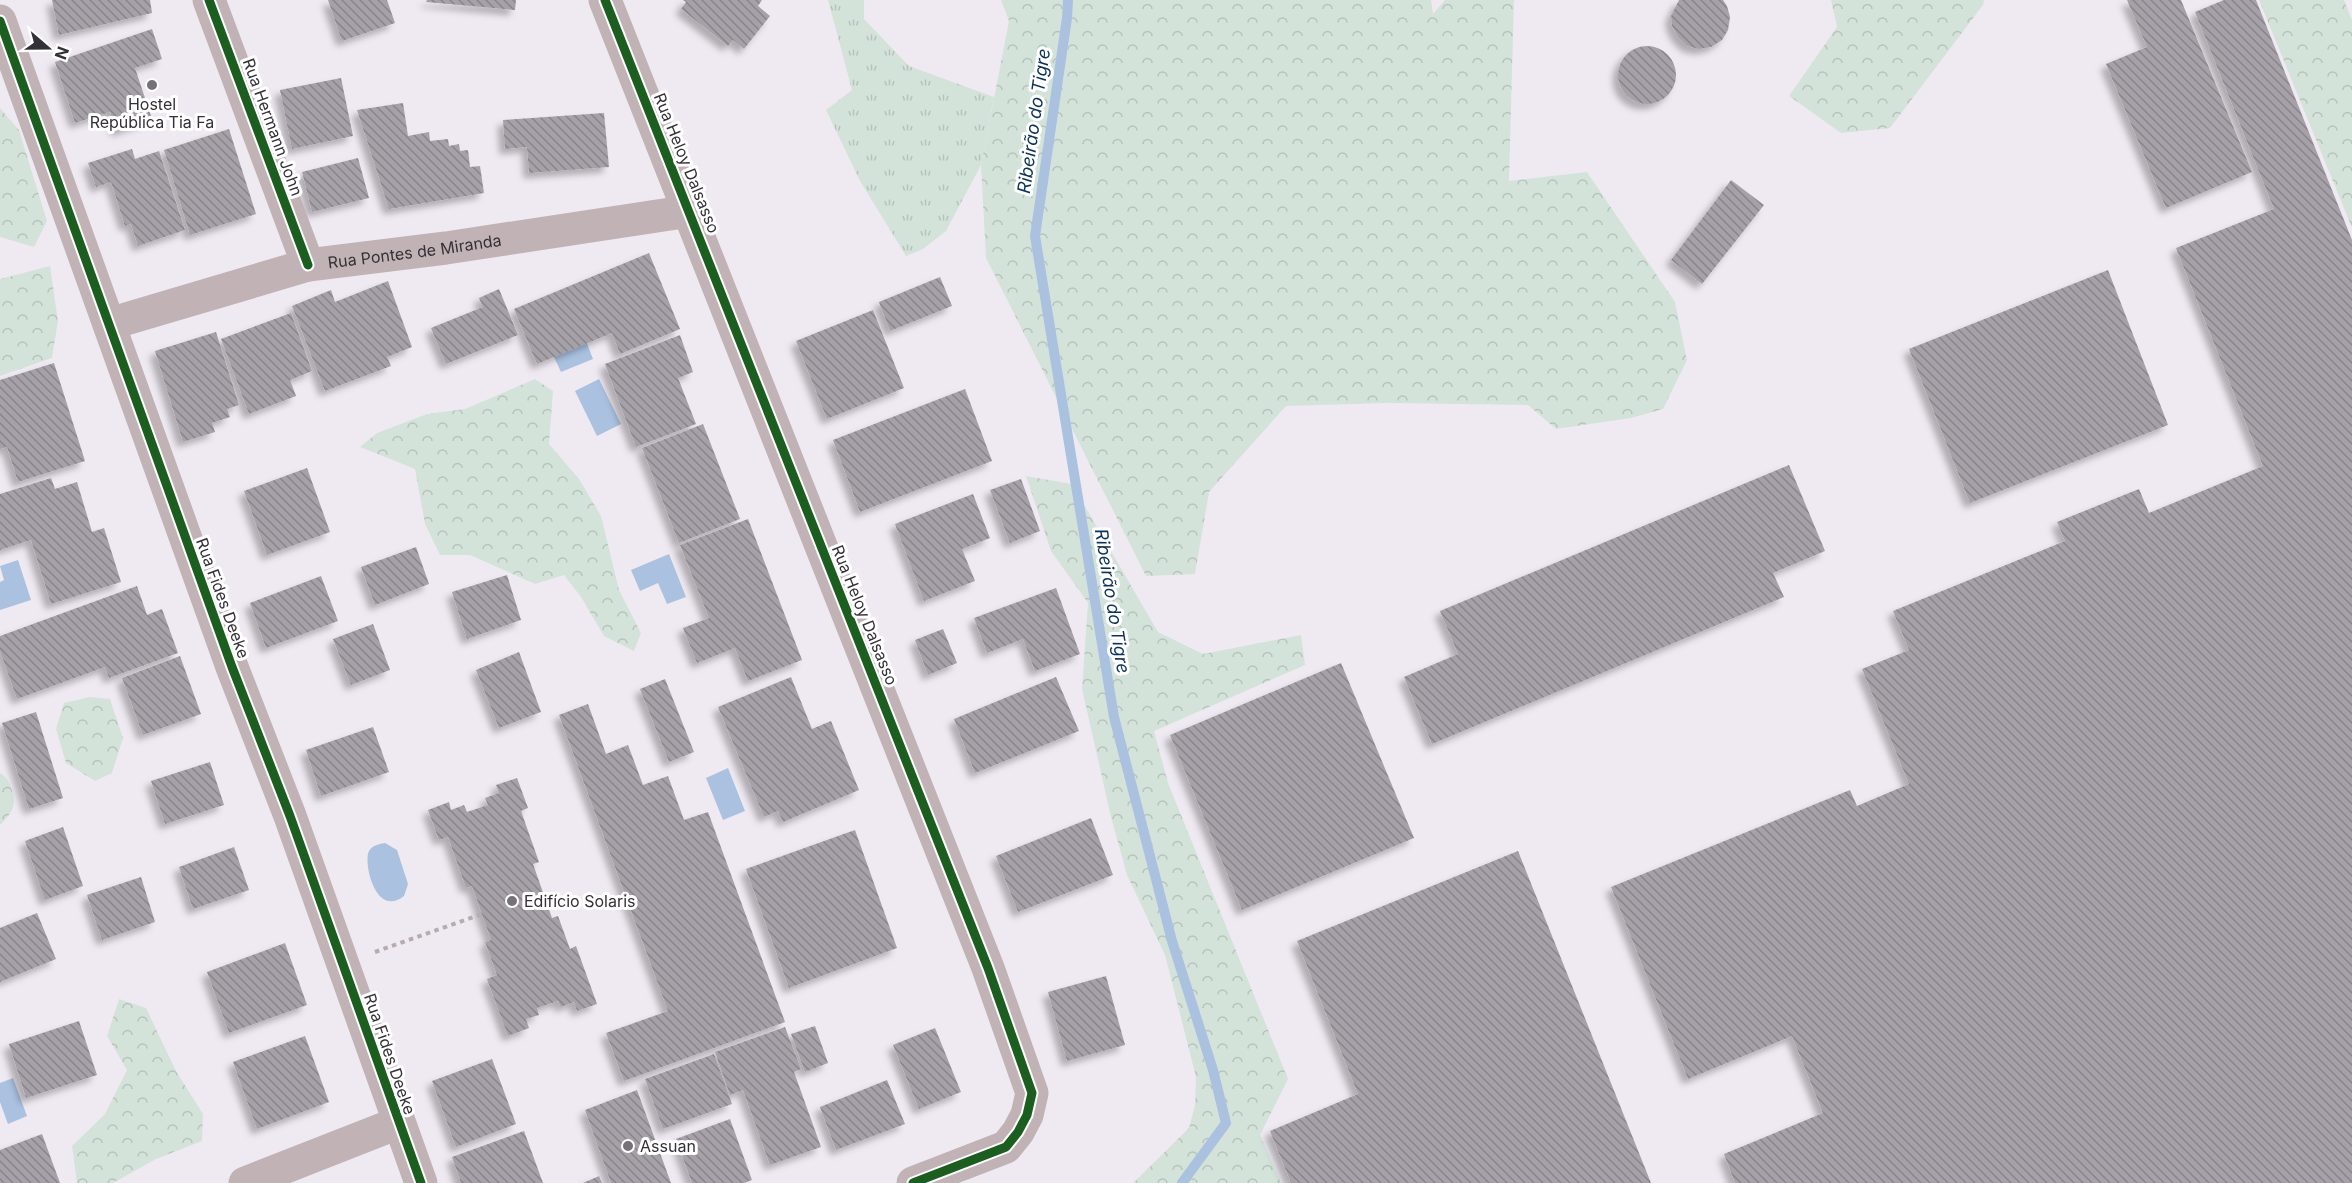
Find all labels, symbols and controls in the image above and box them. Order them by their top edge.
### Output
north arrow [18,18,78,78]
text: N [51,44,74,62]
water label: Ribeirão do Tigre [1013,47,1054,195]
street label: Rua Hermann John [239,56,307,198]
marker: Hostel República Tia Fa [145,78,159,92]
street label: Rua Heloy Dalsasso [650,90,724,236]
place label: Hostel República Tia Fa [90,94,214,132]
street label: Rua Pontes de Miranda [327,230,503,272]
water label: Ribeirão do Tigre [1091,527,1134,675]
street label: Rua Fides Deeke [192,535,254,661]
street label: Rua Heloy Dalsasso [828,542,902,688]
place label: Edifício Solaris [524,891,636,911]
marker: Edifício Solaris [505,894,519,908]
street label: Rua Fides Deeke [360,991,420,1117]
place label: Assuan [640,1136,696,1156]
marker: Assuan [621,1139,635,1153]

